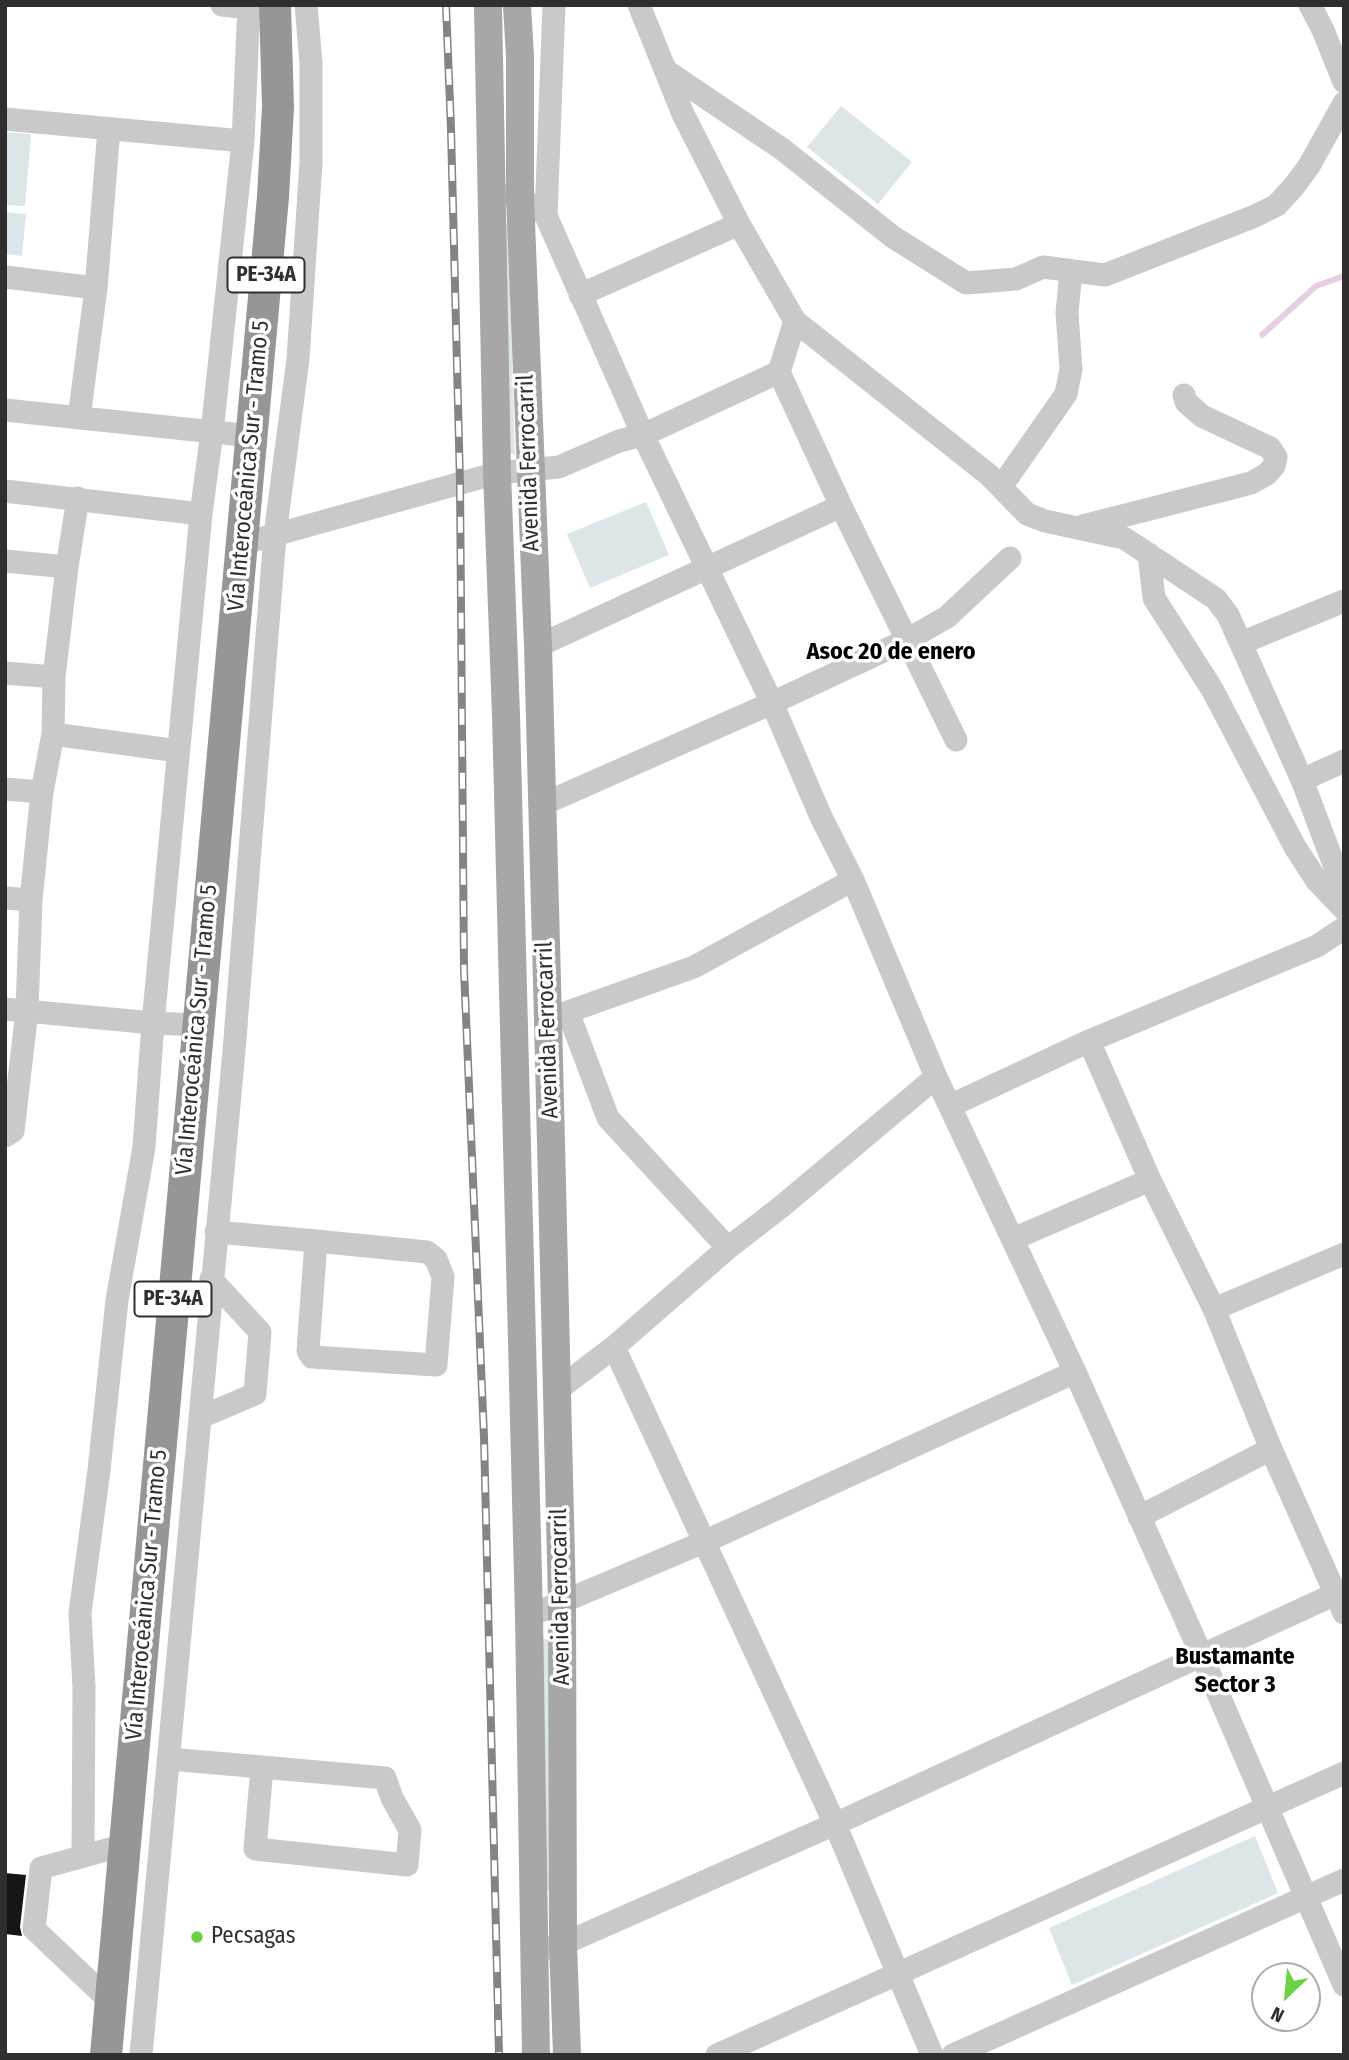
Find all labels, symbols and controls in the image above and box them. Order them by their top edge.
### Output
road number: PE-34A [228,258,304,292]
street label: Vía Interoceánica Sur - Tramo 5 [223,320,275,612]
street label: Avenida Ferrocarril [512,374,546,552]
district label: Asoc 20 de enero [806,638,976,666]
street label: Vía Interoceánica Sur - Tramo 5 [171,884,223,1176]
street label: Avenida Ferrocarril [531,941,565,1119]
road number: PE-34A [134,1282,212,1316]
street label: Vía Interoceánica Sur - Tramo 5 [121,1449,173,1741]
street label: Avenida Ferrocarril [546,1508,576,1686]
district label: Bustamante Sector 3 [1175,1643,1295,1699]
place label: Pecsagas [211,1923,296,1951]
marker: Pecsagas [189,1929,205,1945]
north arrow [1251,1962,1321,2032]
text: N [1267,2002,1288,2027]

